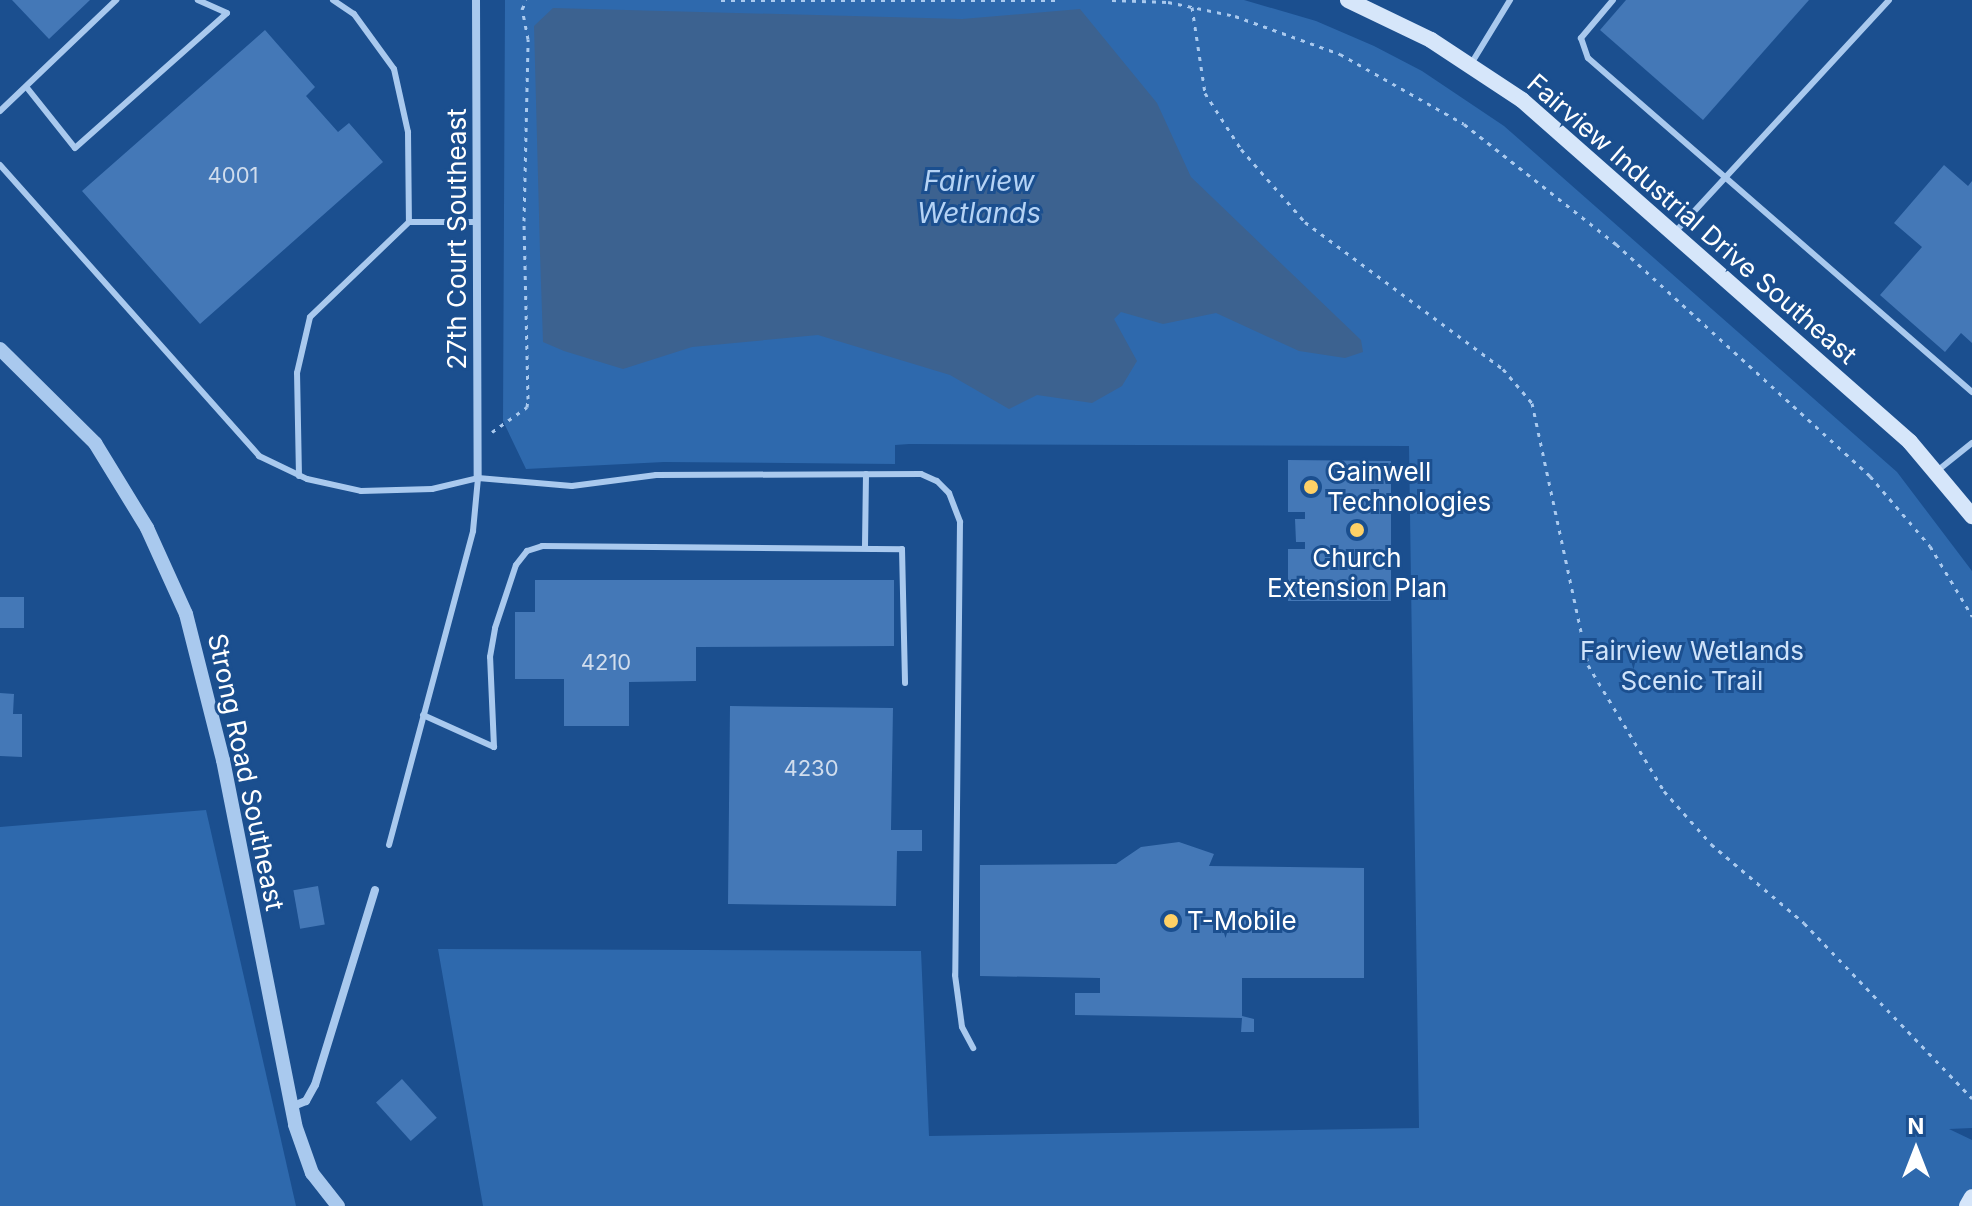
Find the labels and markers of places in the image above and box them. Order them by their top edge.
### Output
place label: Gainwell Technologies [1327,456,1491,518]
marker: Gainwell Technologies [1302,478,1320,496]
marker: Church Extension Plan [1348,521,1366,539]
place label: Church Extension Plan [1267,542,1447,604]
place label: T-Mobile [1187,905,1297,937]
marker: T-Mobile [1162,912,1180,930]

